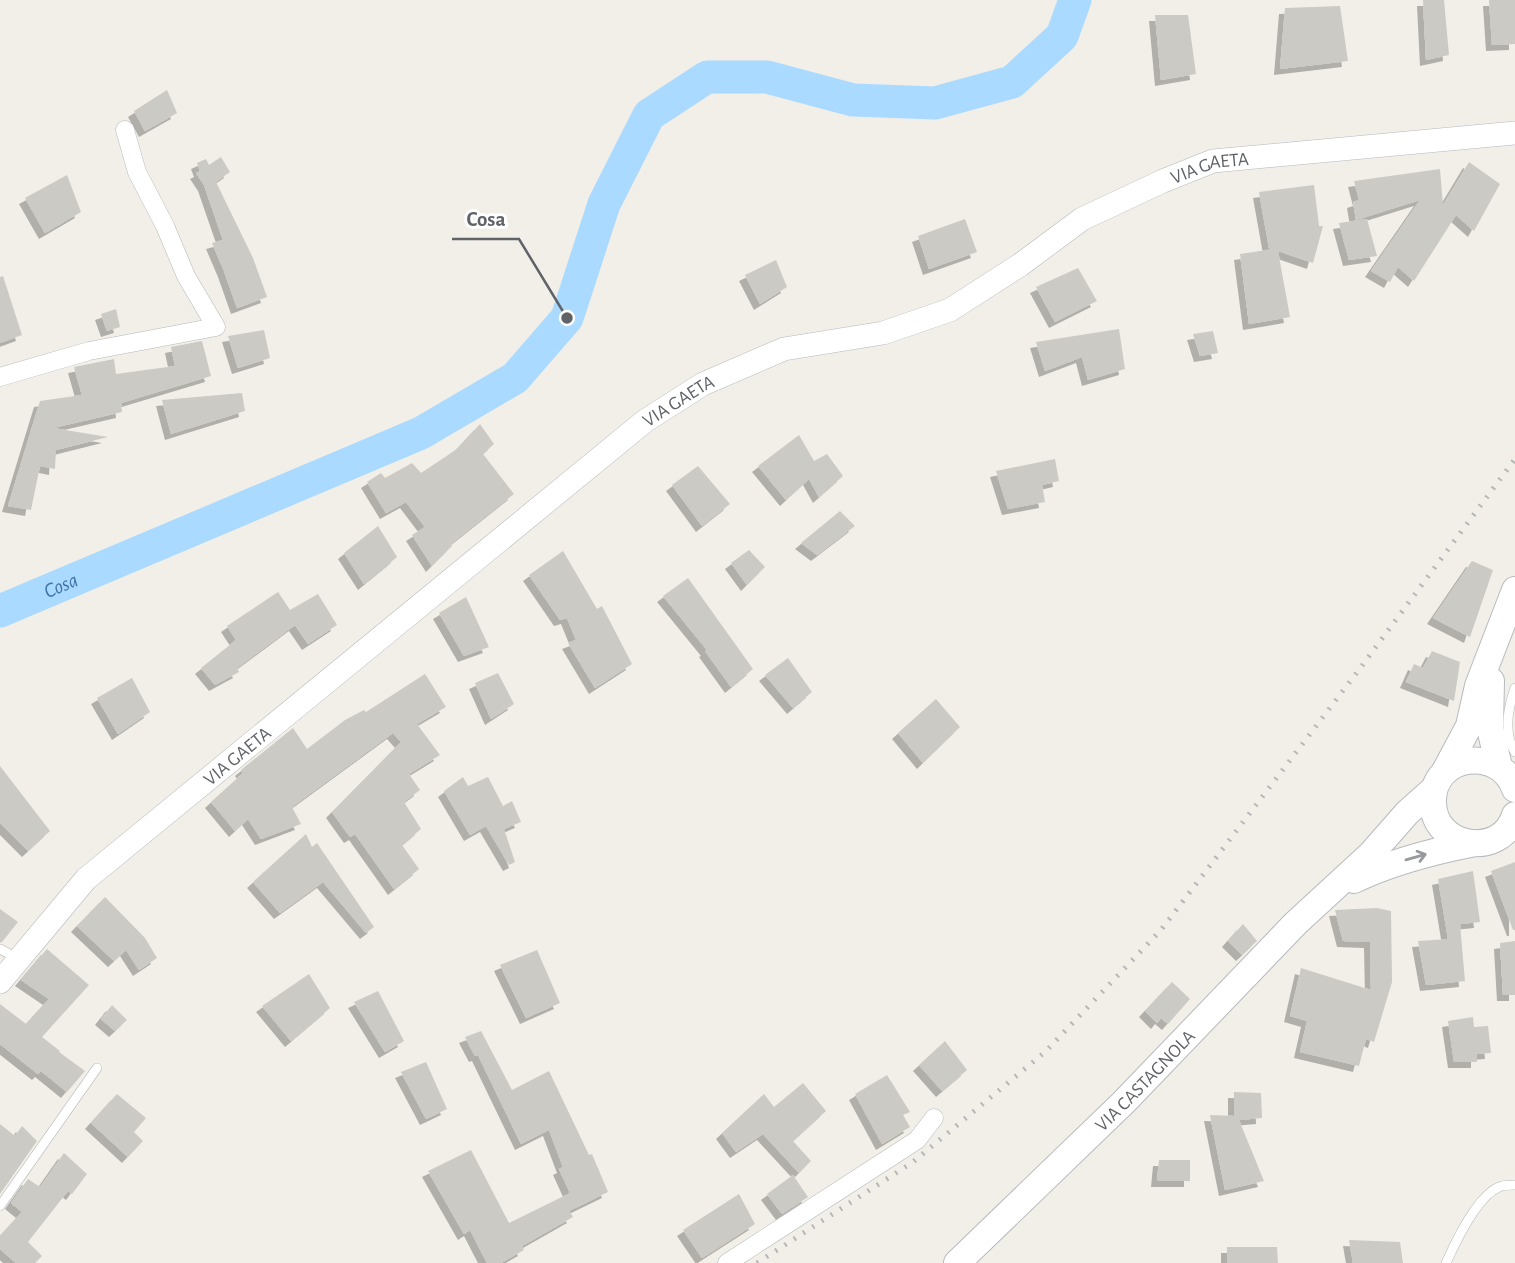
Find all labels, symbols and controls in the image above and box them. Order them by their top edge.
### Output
street label: VIA GAETA [1168,150,1250,188]
callout: Cosa [452,197,519,239]
text: Cosa [466,209,506,230]
street label: VIA GAETA [640,372,717,431]
water label: Cosa [41,569,81,602]
street label: VIA GAETA [200,724,275,790]
one-way arrow [1404,849,1426,862]
street label: VIA CASTAGNOLA [1092,1027,1199,1135]

